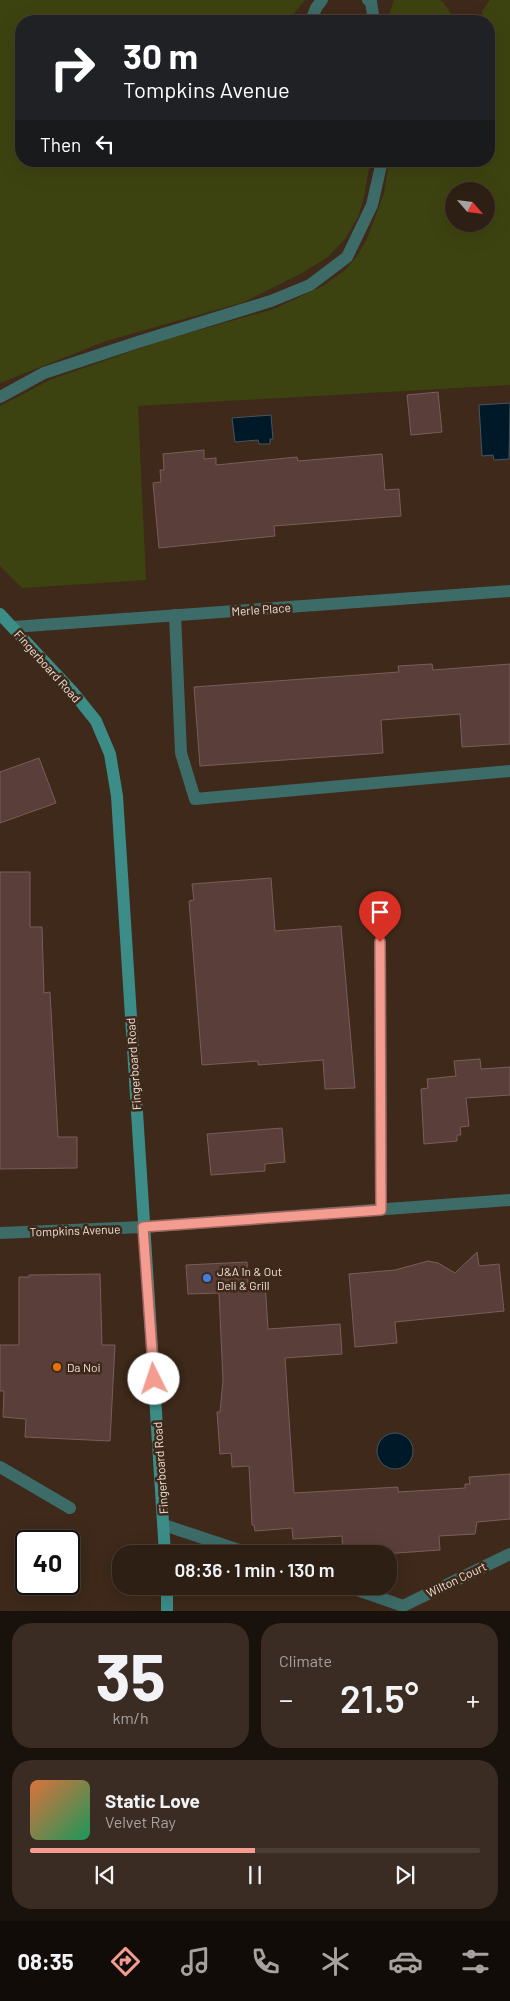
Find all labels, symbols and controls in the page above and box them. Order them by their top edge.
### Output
text: 30 m [123,34,198,76]
icon: right [40,35,105,100]
text: Tompkins Avenue [123,76,290,102]
icon: left [91,130,119,158]
text: Then [40,133,81,156]
north arrow [445,182,495,232]
map controls [445,182,495,232]
street label: Merle Place [231,600,291,618]
street label: Fingerboard Road [12,627,84,705]
pin [359,891,401,942]
icon: arrive [366,898,394,926]
street label: Fingerboard Road [123,1017,143,1111]
street label: Tompkins Avenue [29,1221,121,1239]
place label: J&A In & Out Deli & Grill [217,1264,282,1292]
marker: J&A In & Out Deli & Grill [201,1272,213,1284]
position arrow [127,1352,179,1404]
place label: Da Noi [67,1360,101,1374]
marker: Da Noi [51,1361,63,1373]
street label: Fingerboard Road [150,1421,170,1515]
speed limit sign: 40 [15,1530,80,1595]
text: 08:36 · 1 min · 130 m [174,1558,335,1581]
street label: Wilton Court [424,1558,488,1600]
text: 35 [95,1636,166,1714]
text: Climate [279,1651,332,1670]
text: 21.5° [340,1675,419,1721]
text: − [279,1682,293,1716]
text: + [466,1682,480,1716]
text: km/h [112,1708,149,1727]
text: Static Love [105,1789,200,1812]
text: Velvet Ray [105,1812,176,1831]
icon: previous [91,1861,119,1889]
icon: pause [241,1861,269,1889]
icon: next [391,1861,419,1889]
icon: directions [108,1944,143,1979]
icon: music [178,1944,213,1979]
icon: phone [248,1944,283,1979]
icon: climate [318,1944,353,1979]
icon: car [388,1944,423,1979]
icon: filters [458,1944,493,1979]
text: 08:35 [17,1948,74,1974]

